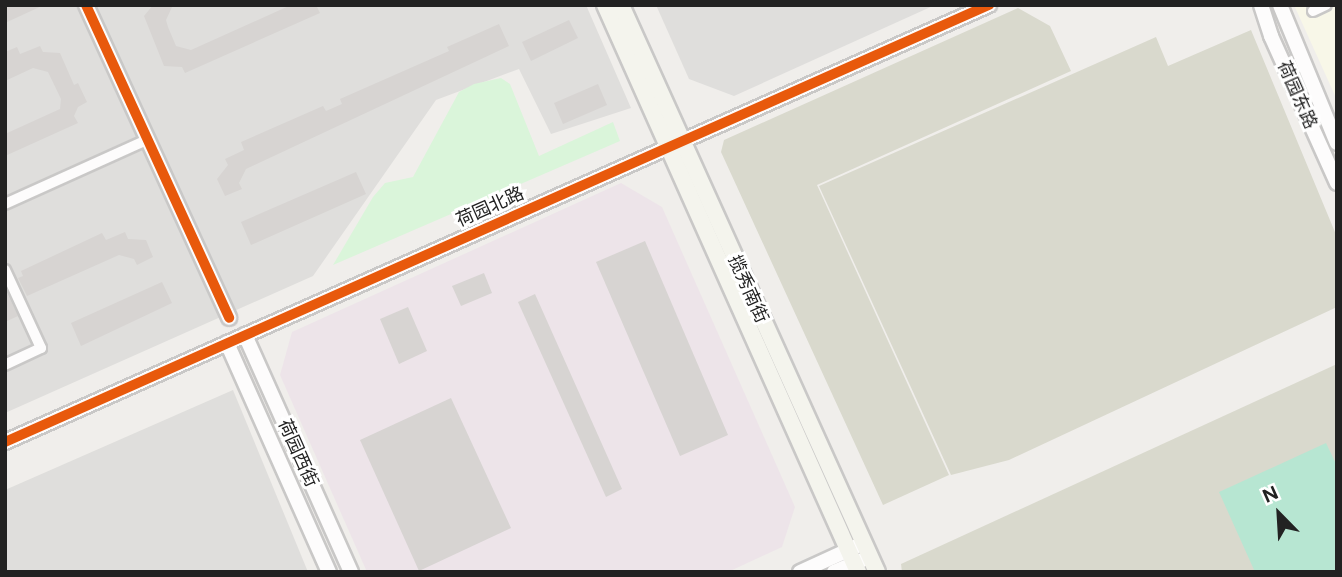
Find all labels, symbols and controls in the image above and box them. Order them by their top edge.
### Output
street label: 荷园东路 [1272,58,1322,132]
street label: 荷园北路 [453,182,527,232]
street label: 揽秀南街 [723,252,773,326]
street label: 荷园西街 [273,416,323,490]
north arrow [1244,479,1314,549]
text: N [1259,481,1282,508]

